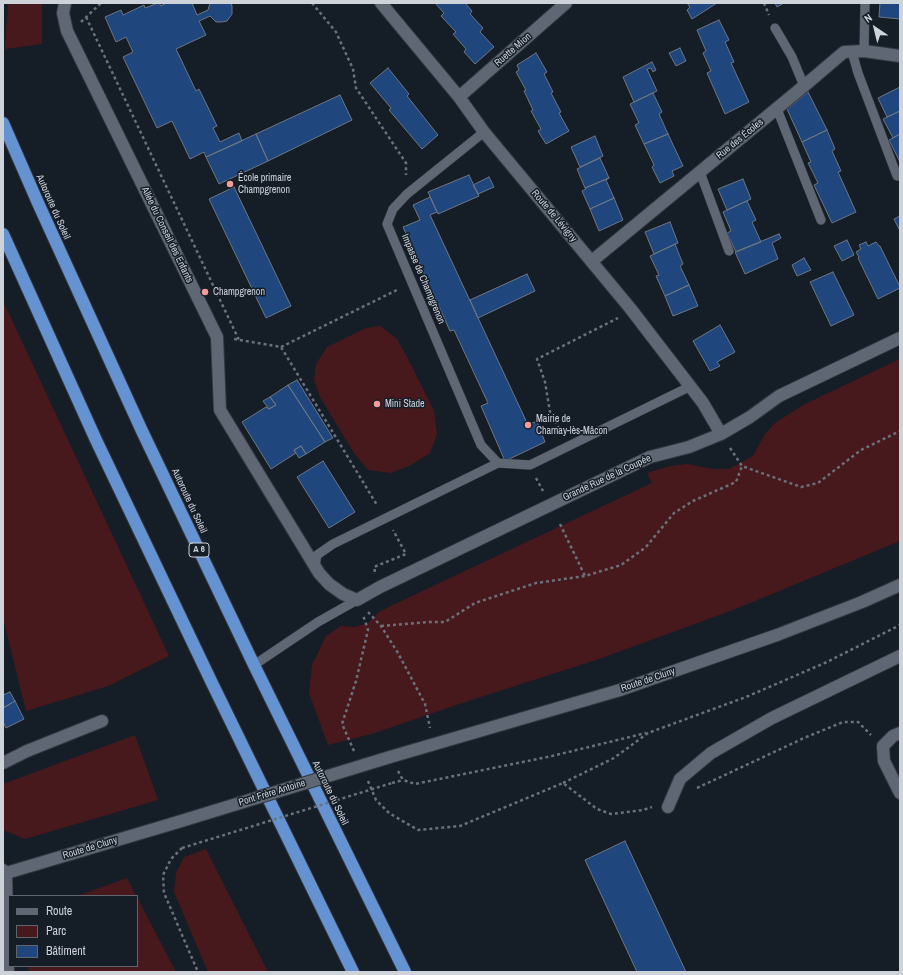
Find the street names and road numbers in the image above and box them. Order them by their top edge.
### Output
street label: Ruette Mion [492,31,534,69]
street label: Rue des Écoles [714,116,766,162]
street label: Autoroute du Soleil [33,173,73,241]
street label: Allée du Conseil des Enfants [139,185,195,285]
street label: Route de Lévigny [529,188,579,244]
street label: Impasse de Champgrenon [399,232,447,326]
street label: Grande Rue de la Coupée [561,452,653,504]
street label: Autoroute du Soleil [169,467,209,535]
road number: A 6 [189,543,209,557]
street label: Route de Cluny [619,665,677,695]
street label: Autoroute du Soleil [309,759,351,827]
street label: Pont Frère Antoine [237,777,307,809]
street label: Route de Cluny [61,834,119,862]

